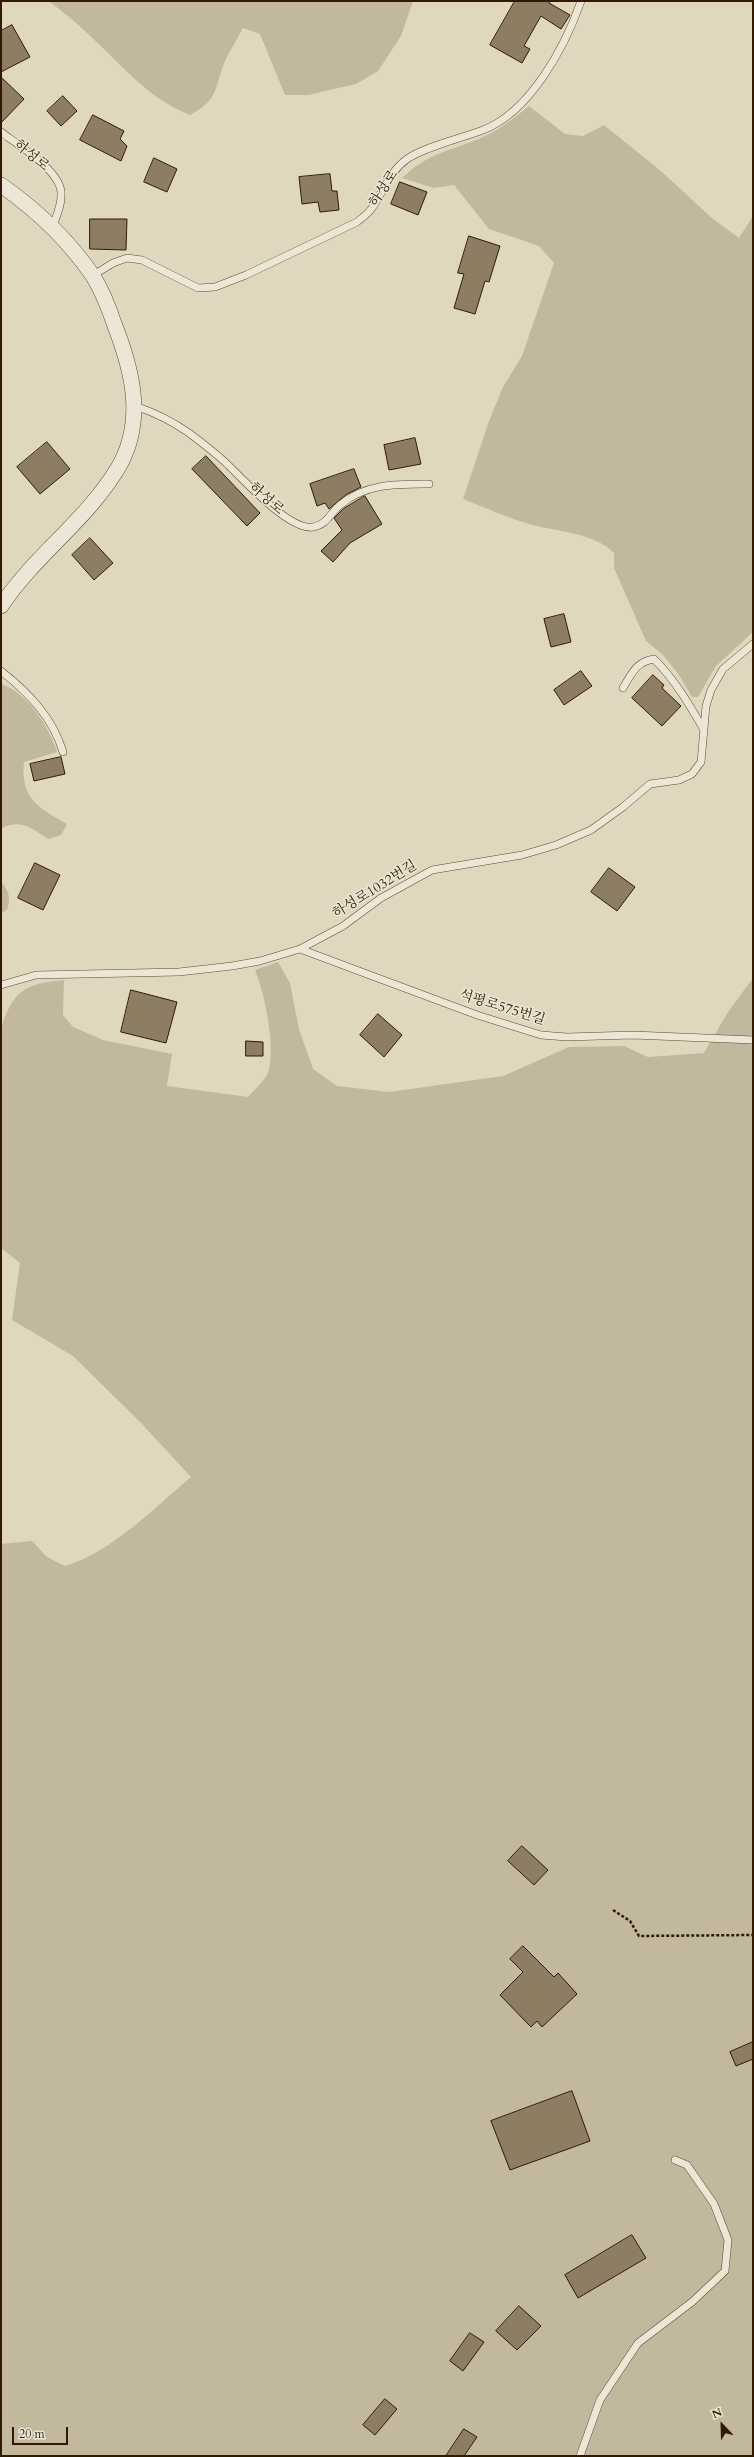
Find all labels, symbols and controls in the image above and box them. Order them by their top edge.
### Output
street label: 하성로 [10,137,52,175]
street label: 하성로 [366,167,402,211]
street label: 하성로 [245,479,287,519]
street label: 하성로1032번길 [330,857,420,923]
street label: 석평로575번길 [457,987,547,1029]
north arrow [702,2405,742,2445]
text: N [710,2405,724,2422]
scale bar [14,2419,70,2445]
text: 20 m [19,2426,45,2442]

